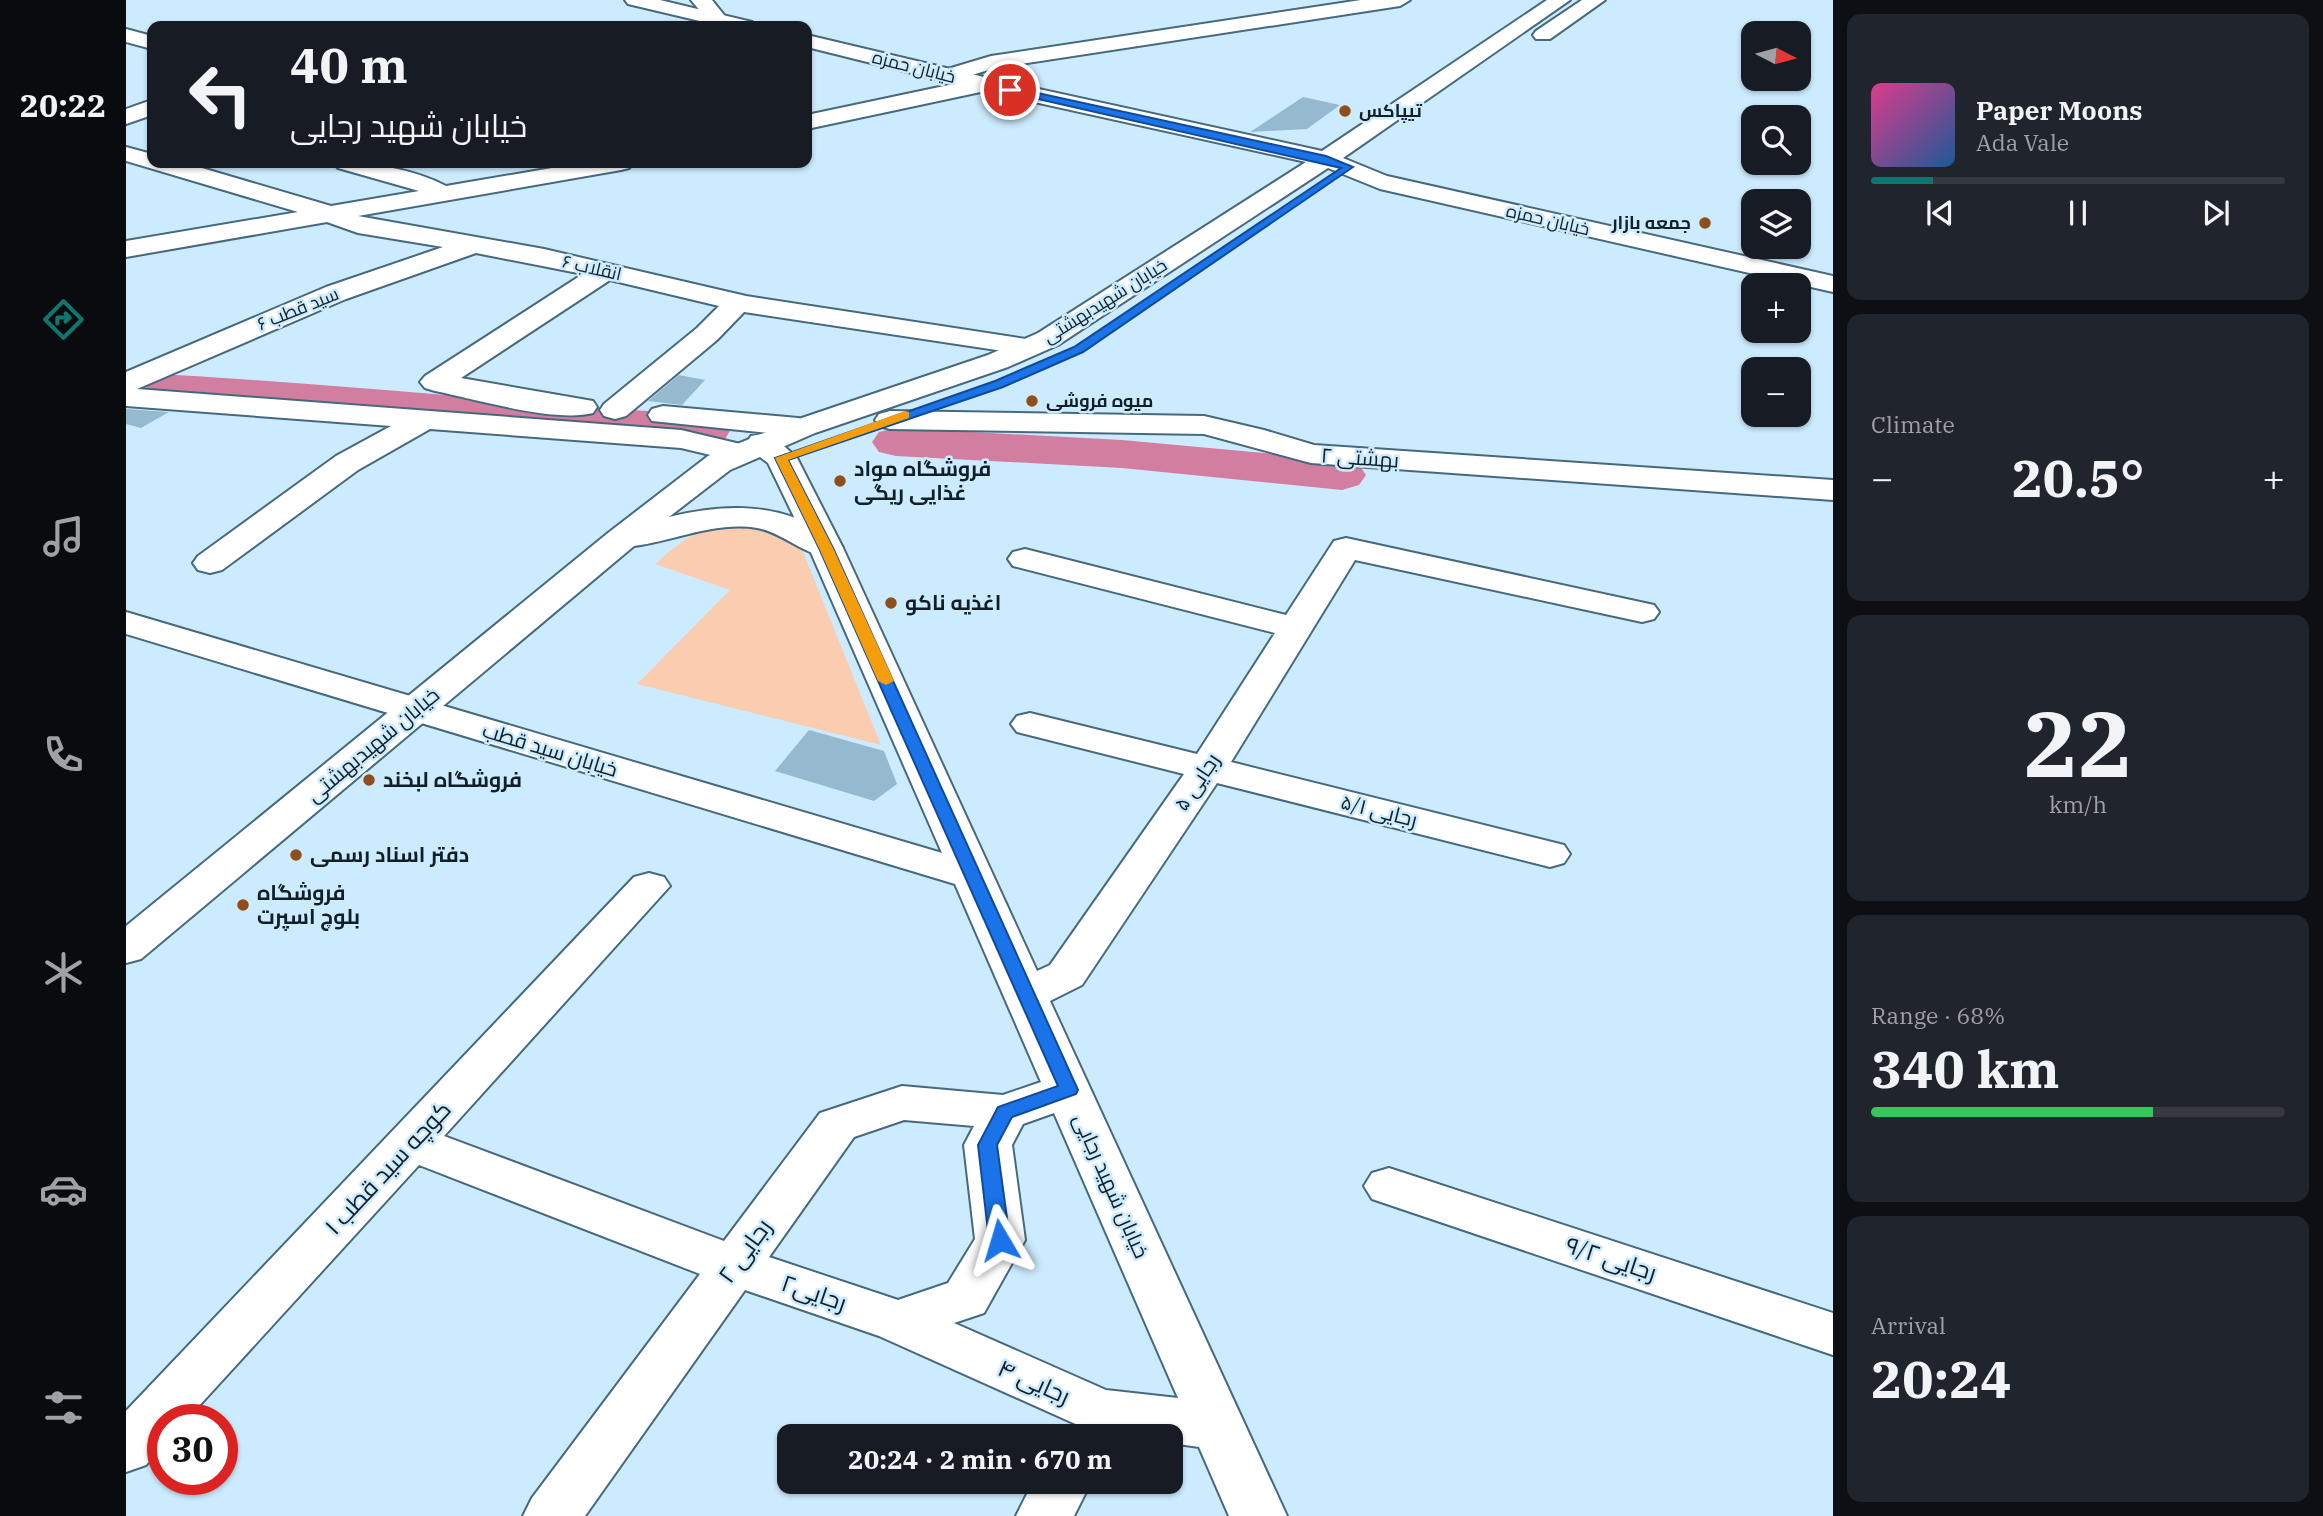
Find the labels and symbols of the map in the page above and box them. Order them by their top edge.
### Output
north arrow [1741,21,1811,91]
street label: خیابان حمزه [870,45,958,88]
pin [980,60,1040,120]
place label: تیپاکس [1359,99,1422,123]
marker: تیپاکس [1337,103,1353,119]
street label: خیابان حمزه [1504,199,1592,240]
place label: جمعه بازار [1611,211,1691,234]
marker: جمعه بازار [1697,215,1713,231]
street label: انقلاب ۶ [560,250,624,285]
street label: خیابان شهیدبهشتی [1038,253,1171,348]
street label: سید قطب ۶ [254,282,342,335]
place label: میوه فروشی [1046,389,1154,412]
marker: میوه فروشی [1024,393,1040,409]
street label: بهشتی ۲ [1320,440,1400,474]
place label: فروشگاه مواد غذایی ریگی [854,454,991,506]
marker: فروشگاه مواد غذایی ریگی [832,473,848,489]
place label: اغذیه ناکو [905,588,1001,616]
marker: اغذیه ناکو [883,595,899,611]
street label: خیابان شهیدبهشتی [300,680,445,808]
street label: خیابان سید قطب [479,715,621,783]
street label: رجایی ۵ [1167,747,1226,816]
place label: فروشگاه لبخند [383,765,522,793]
marker: فروشگاه لبخند [361,772,377,788]
street label: رجایی ۵/۱ [1338,787,1421,833]
place label: دفتر اسناد رسمی [310,840,469,868]
marker: دفتر اسناد رسمی [288,847,304,863]
place label: فروشگاه بلوچ اسپرت [257,878,360,932]
marker: فروشگاه بلوچ اسپرت [235,897,251,913]
street label: کوچه سید قطب ۱ [317,1093,458,1242]
street label: خیابان شهید رجایی [1067,1109,1156,1262]
position arrow [963,1203,1037,1277]
street label: رجایی ۲ [710,1212,778,1289]
street label: رجایی ۹/۲ [1562,1228,1661,1288]
street label: رجایی۲ [777,1266,851,1318]
street label: رجایی ۴ [993,1351,1076,1411]
speed limit sign: 30 [147,1404,238,1495]

